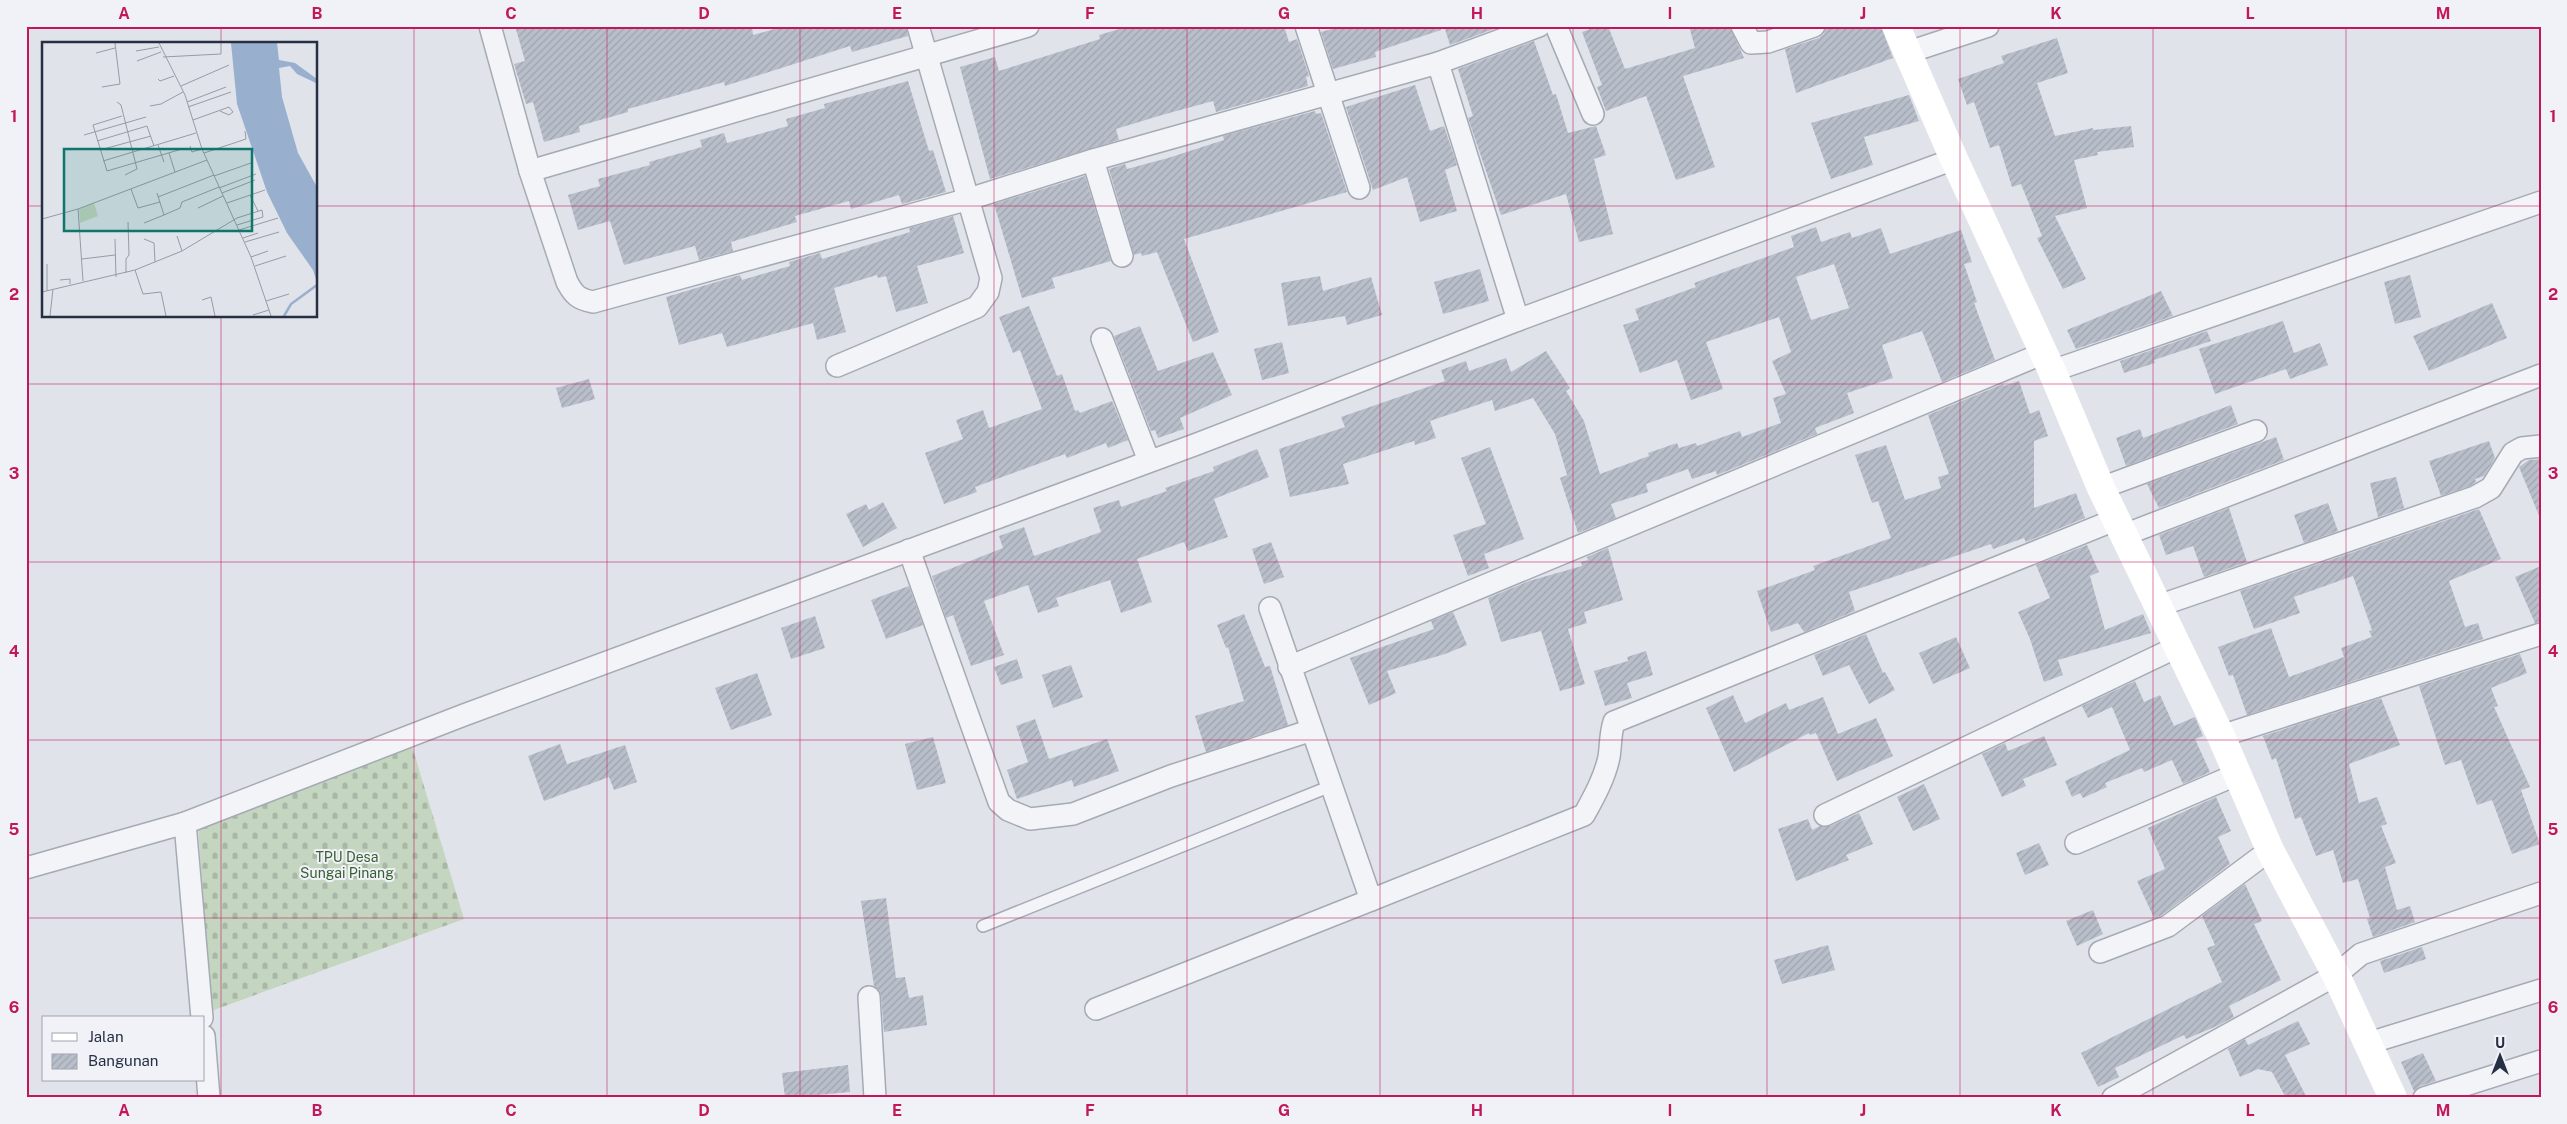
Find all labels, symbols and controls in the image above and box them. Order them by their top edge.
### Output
text: A [118,4,130,23]
text: B [312,4,323,23]
text: C [505,4,517,23]
text: D [698,4,710,23]
text: E [892,4,902,23]
text: F [1085,4,1095,23]
text: G [1278,4,1290,23]
text: H [1471,4,1483,23]
text: I [1668,4,1672,23]
text: J [1860,4,1866,23]
text: K [2050,4,2062,23]
text: L [2245,4,2255,23]
text: M [2436,4,2450,23]
inset map [42,42,318,318]
text: 1 [11,107,17,126]
text: 1 [2550,107,2556,126]
text: 2 [9,285,19,304]
text: 2 [2548,285,2558,304]
text: 3 [9,464,19,483]
text: 3 [2548,464,2558,483]
text: 4 [9,642,20,661]
text: 4 [2548,642,2559,661]
text: 5 [9,820,20,839]
text: 5 [2548,820,2559,839]
park label: TPU Desa Sungai Pinang [300,849,394,881]
text: 6 [9,998,19,1017]
text: 6 [2548,998,2558,1017]
legend [42,1016,205,1082]
text: Jalan [88,1028,124,1045]
north arrow [2474,1032,2524,1082]
text: U [2495,1035,2505,1051]
text: Bangunan [88,1052,159,1069]
text: A [118,1101,130,1120]
text: B [312,1101,323,1120]
text: C [505,1101,517,1120]
text: D [698,1101,710,1120]
text: E [892,1101,902,1120]
text: F [1085,1101,1095,1120]
text: G [1278,1101,1290,1120]
text: H [1471,1101,1483,1120]
text: I [1668,1101,1672,1120]
text: J [1860,1101,1866,1120]
text: K [2050,1101,2062,1120]
text: L [2245,1101,2255,1120]
text: M [2436,1101,2450,1120]

